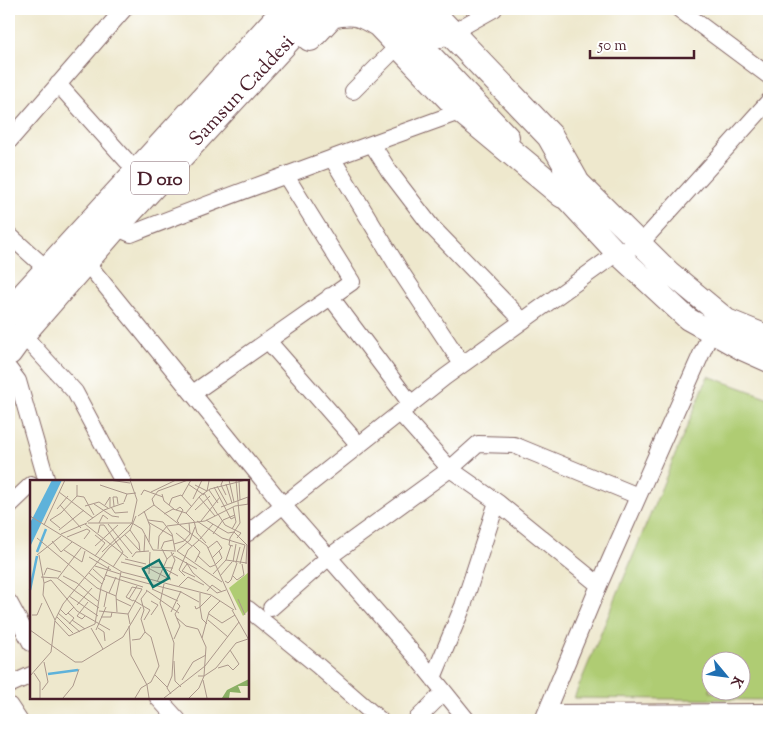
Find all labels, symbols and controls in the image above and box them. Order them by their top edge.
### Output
scale bar [590,28,694,60]
street label: Samsun Caddesi [183,29,302,154]
text: 50 m [597,36,627,57]
road number: D 010 [131,162,189,194]
inset map [30,480,249,699]
north arrow [700,652,750,702]
text: K [724,672,747,691]

